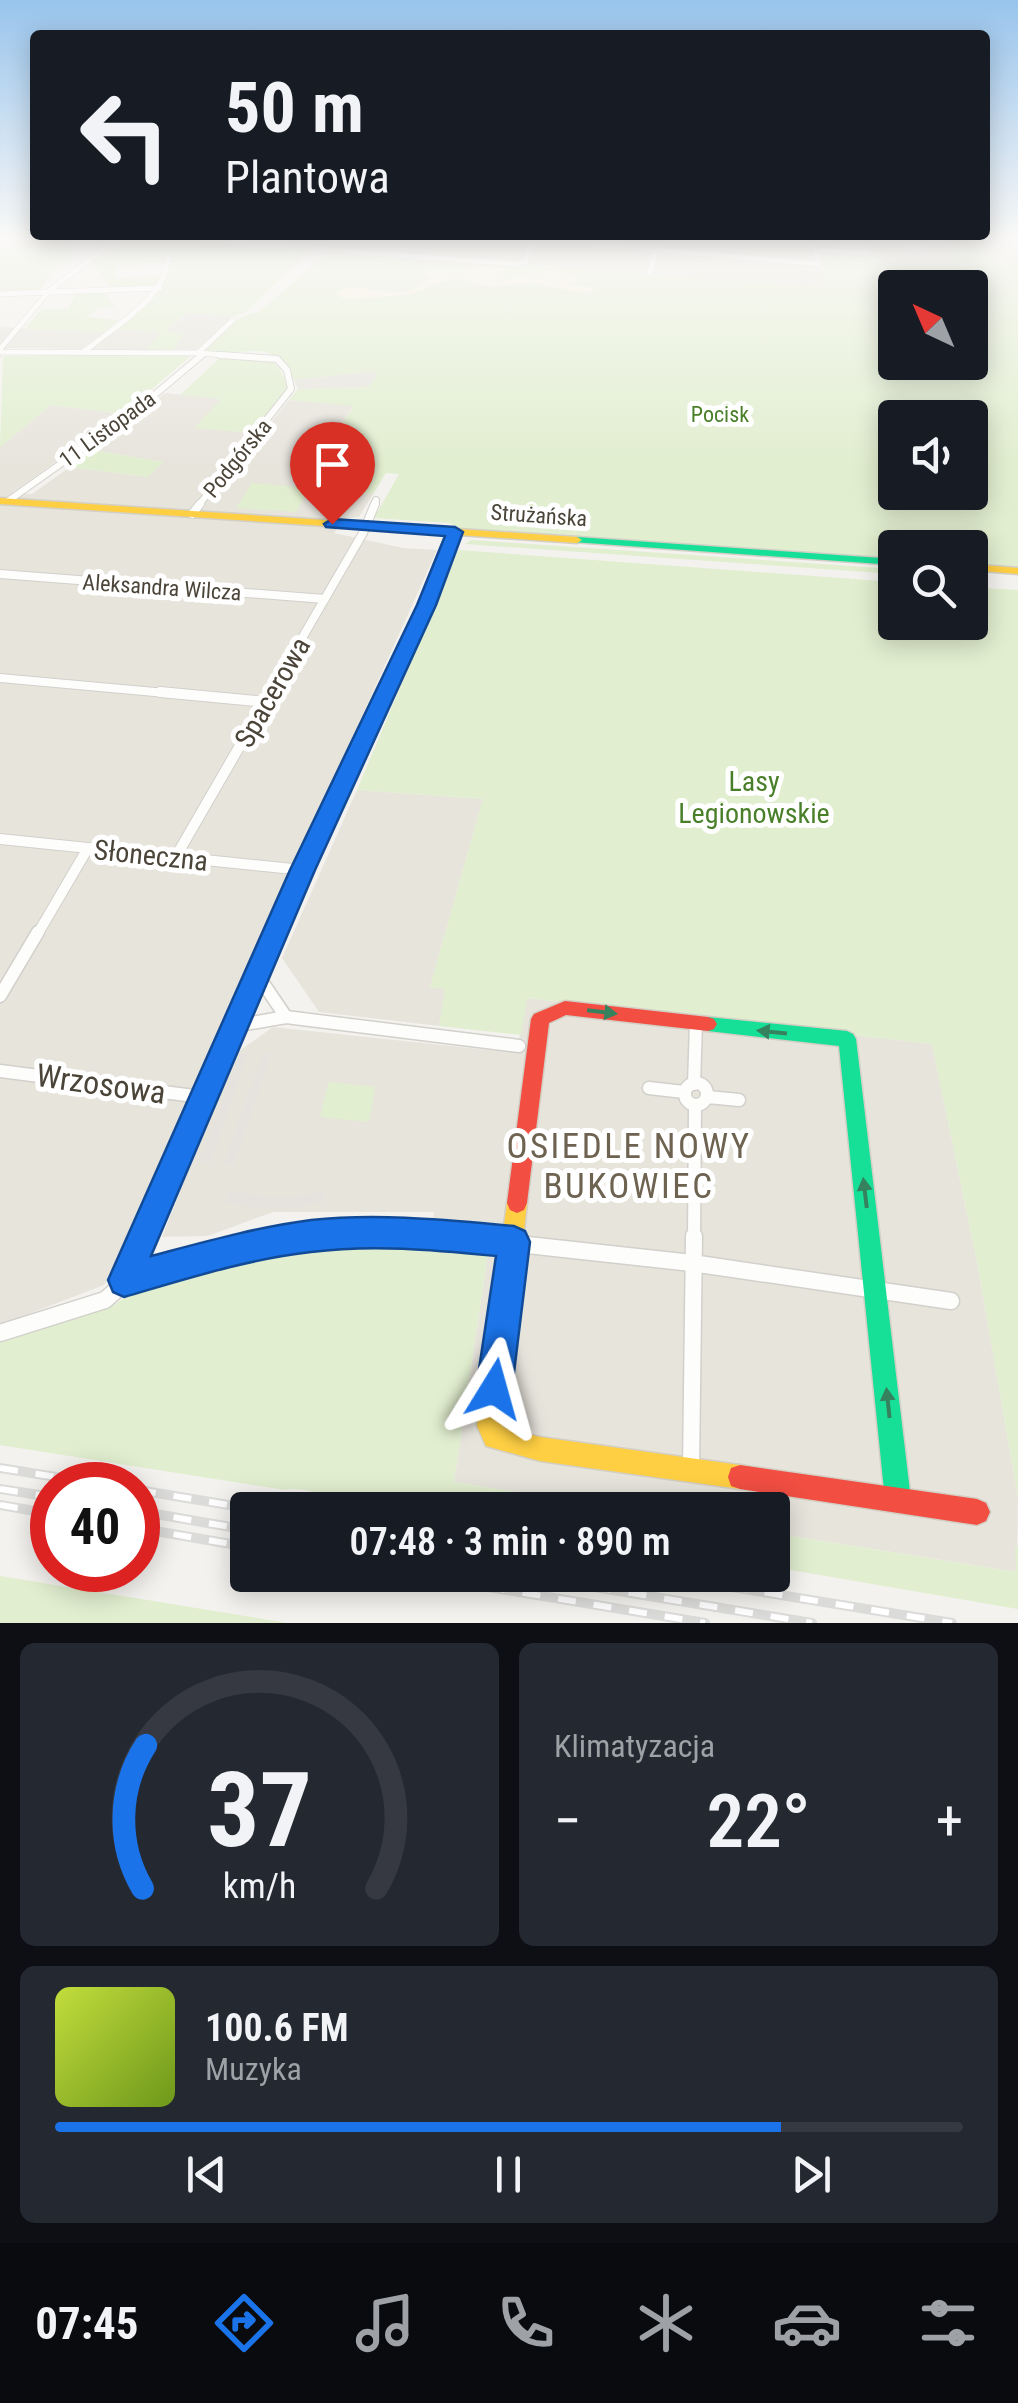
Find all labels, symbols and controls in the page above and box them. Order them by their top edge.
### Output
text: 50 m [225,67,364,149]
icon: left [60,70,190,200]
text: Plantowa [225,151,390,204]
north arrow [878,270,988,380]
map controls [878,270,988,640]
street label: 11 Listopada [54,386,160,473]
button: sound [878,400,988,510]
park label: Pocisk [691,402,749,427]
street label: Podgórska [198,414,276,502]
pin [290,422,375,525]
icon: arrive [305,437,360,492]
street label: Strużańska [490,500,588,531]
button: search [878,530,988,640]
street label: Aleksandra Wilcza [82,569,242,606]
street label: Spacerowa [228,631,317,753]
park label: Lasy Legionowskie [678,765,830,830]
street label: Słoneczna [92,833,210,878]
one-way arrow [586,1004,618,1020]
one-way arrow [755,1023,787,1039]
street label: Wrzosowa [34,1056,168,1112]
district label: OSIEDLE NOWY BUKOWIEC [506,1126,752,1207]
one-way arrow [857,1177,873,1208]
position arrow [442,1337,546,1441]
one-way arrow [880,1387,896,1419]
speed limit sign: 40 [30,1462,160,1592]
text: 07:48 · 3 min · 890 m [350,1520,670,1564]
text: Klimatyzacja [554,1727,715,1765]
text: 37 [207,1750,312,1871]
text: 22° [706,1777,811,1865]
text: − [554,1789,582,1853]
text: + [936,1789,963,1853]
text: km/h [223,1865,296,1907]
text: 100.6 FM [205,2006,349,2050]
text: Muzyka [205,2050,302,2088]
icon: previous [179,2147,234,2202]
icon: pause [481,2147,536,2202]
icon: next [784,2147,839,2202]
icon: directions [209,2288,279,2358]
icon: music [350,2288,420,2358]
icon: phone [491,2288,561,2358]
icon: climate [631,2288,701,2358]
icon: car [772,2288,842,2358]
icon: filters [913,2288,983,2358]
text: 07:45 [35,2297,139,2350]

